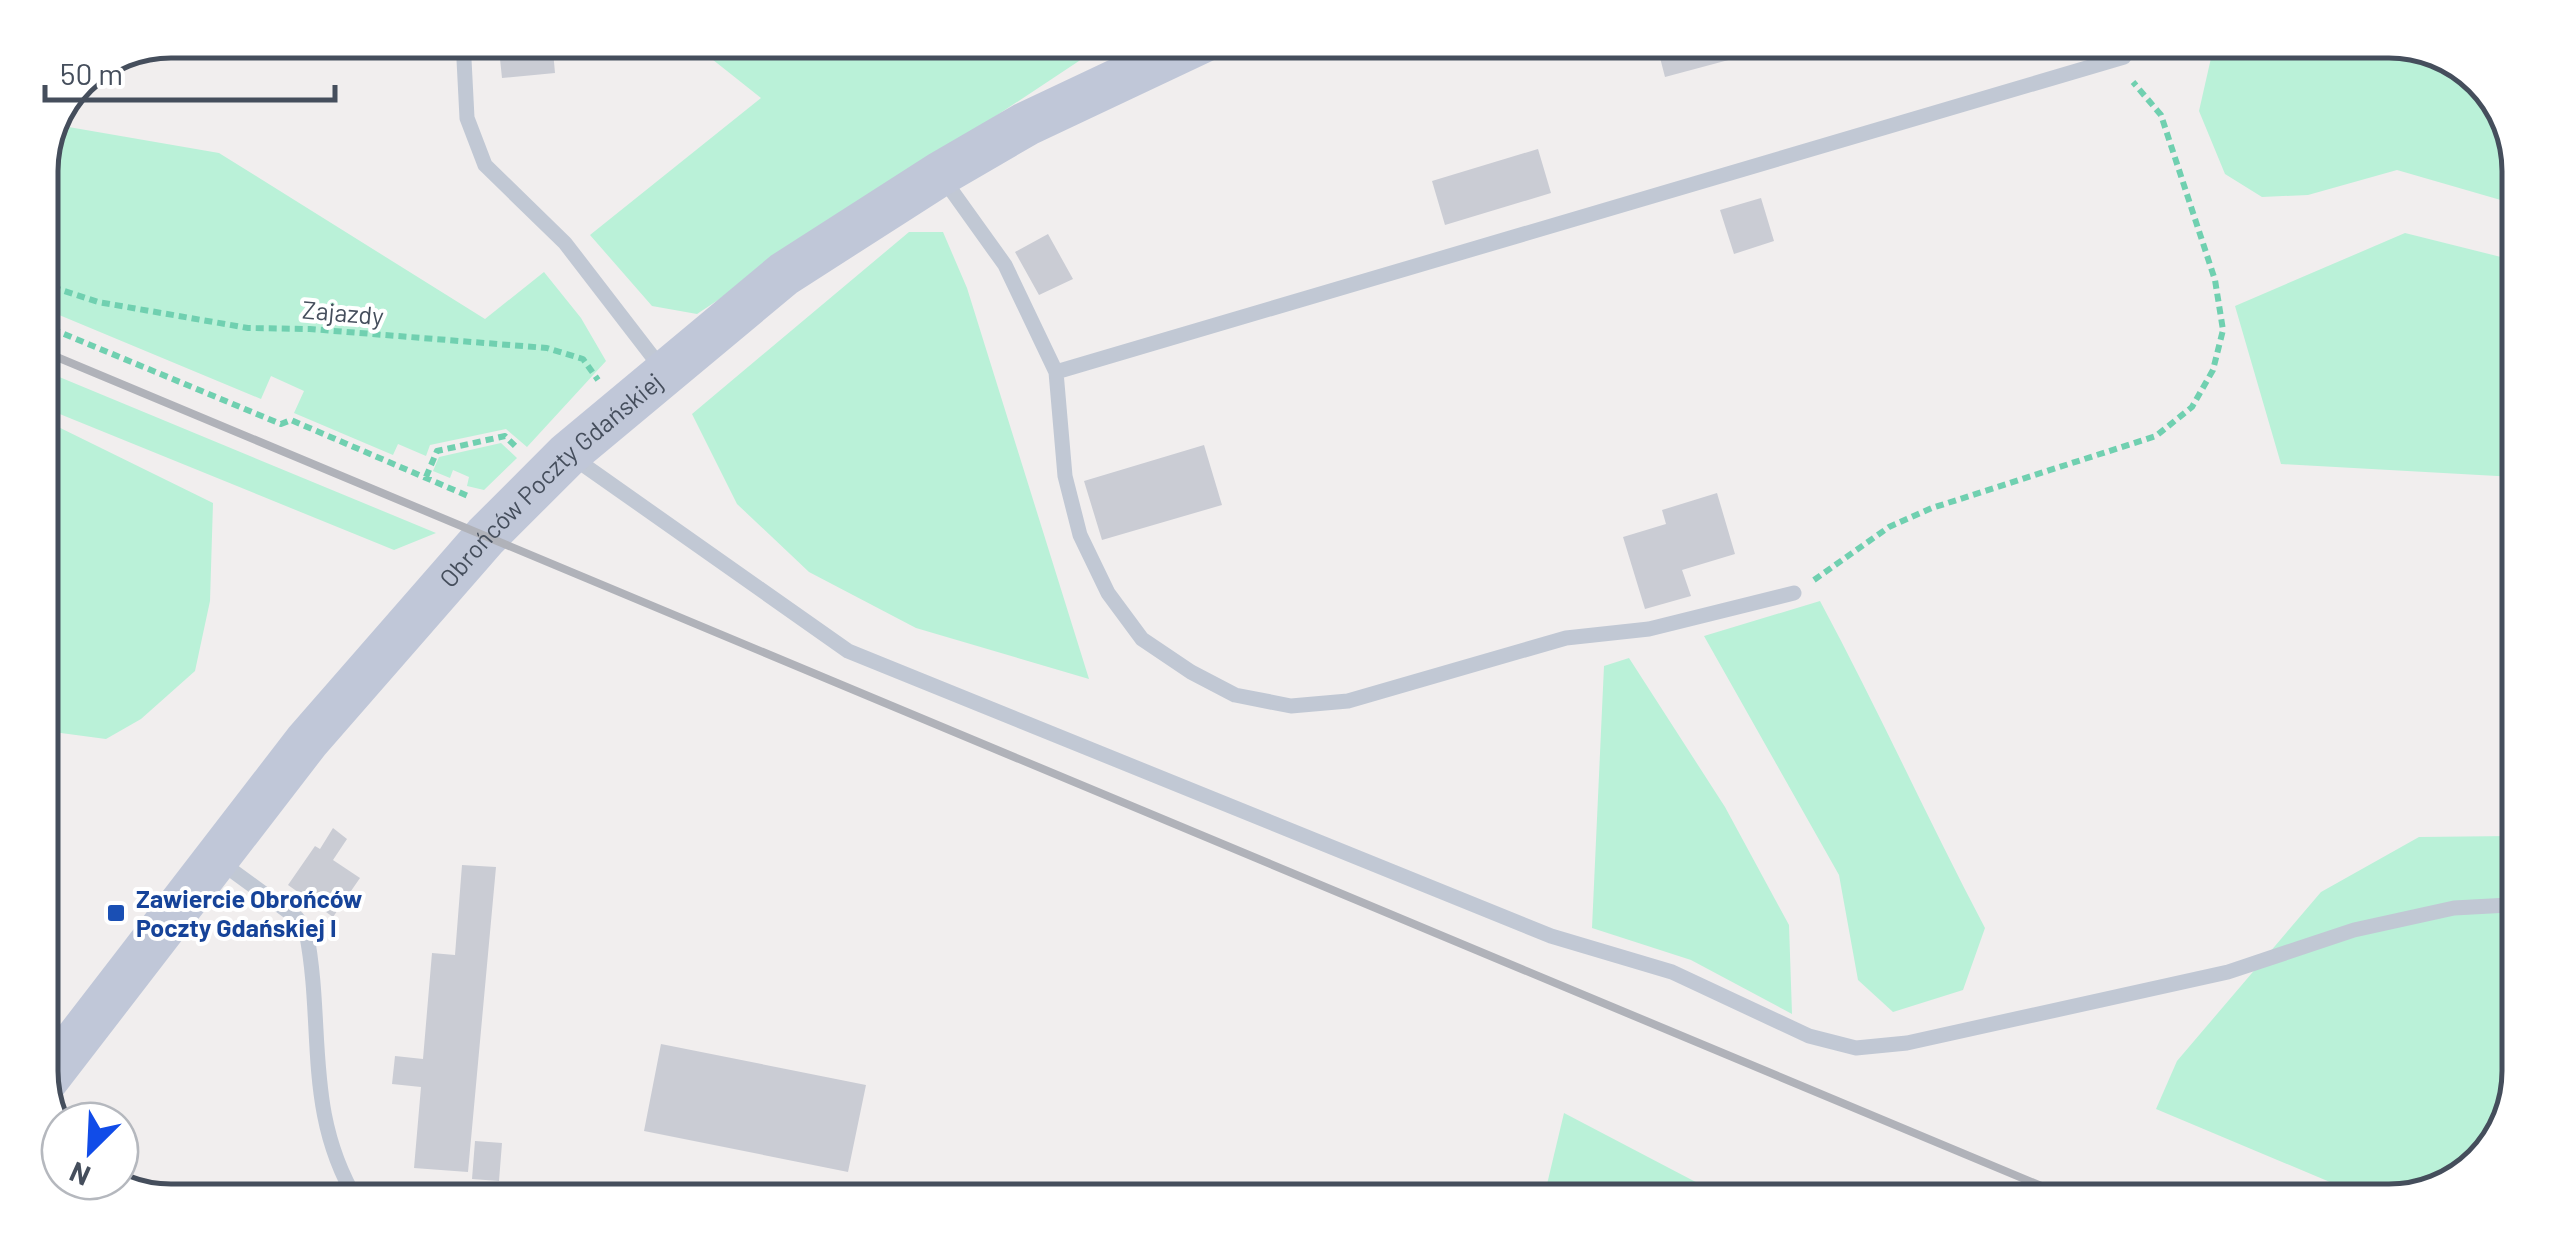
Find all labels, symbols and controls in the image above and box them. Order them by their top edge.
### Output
scale bar [45,40,335,102]
text: 50 m [60,55,123,91]
street label: Zajazdy [301,294,385,331]
street label: Obrońców Poczty Gdańskiej [432,366,668,593]
place label: Zawiercie Obrońców Poczty Gdańskiej I [136,883,363,942]
marker: Zawiercie Obrońców Poczty Gdańskiej I [105,902,127,924]
north arrow [40,1101,140,1201]
text: N [64,1155,95,1194]

